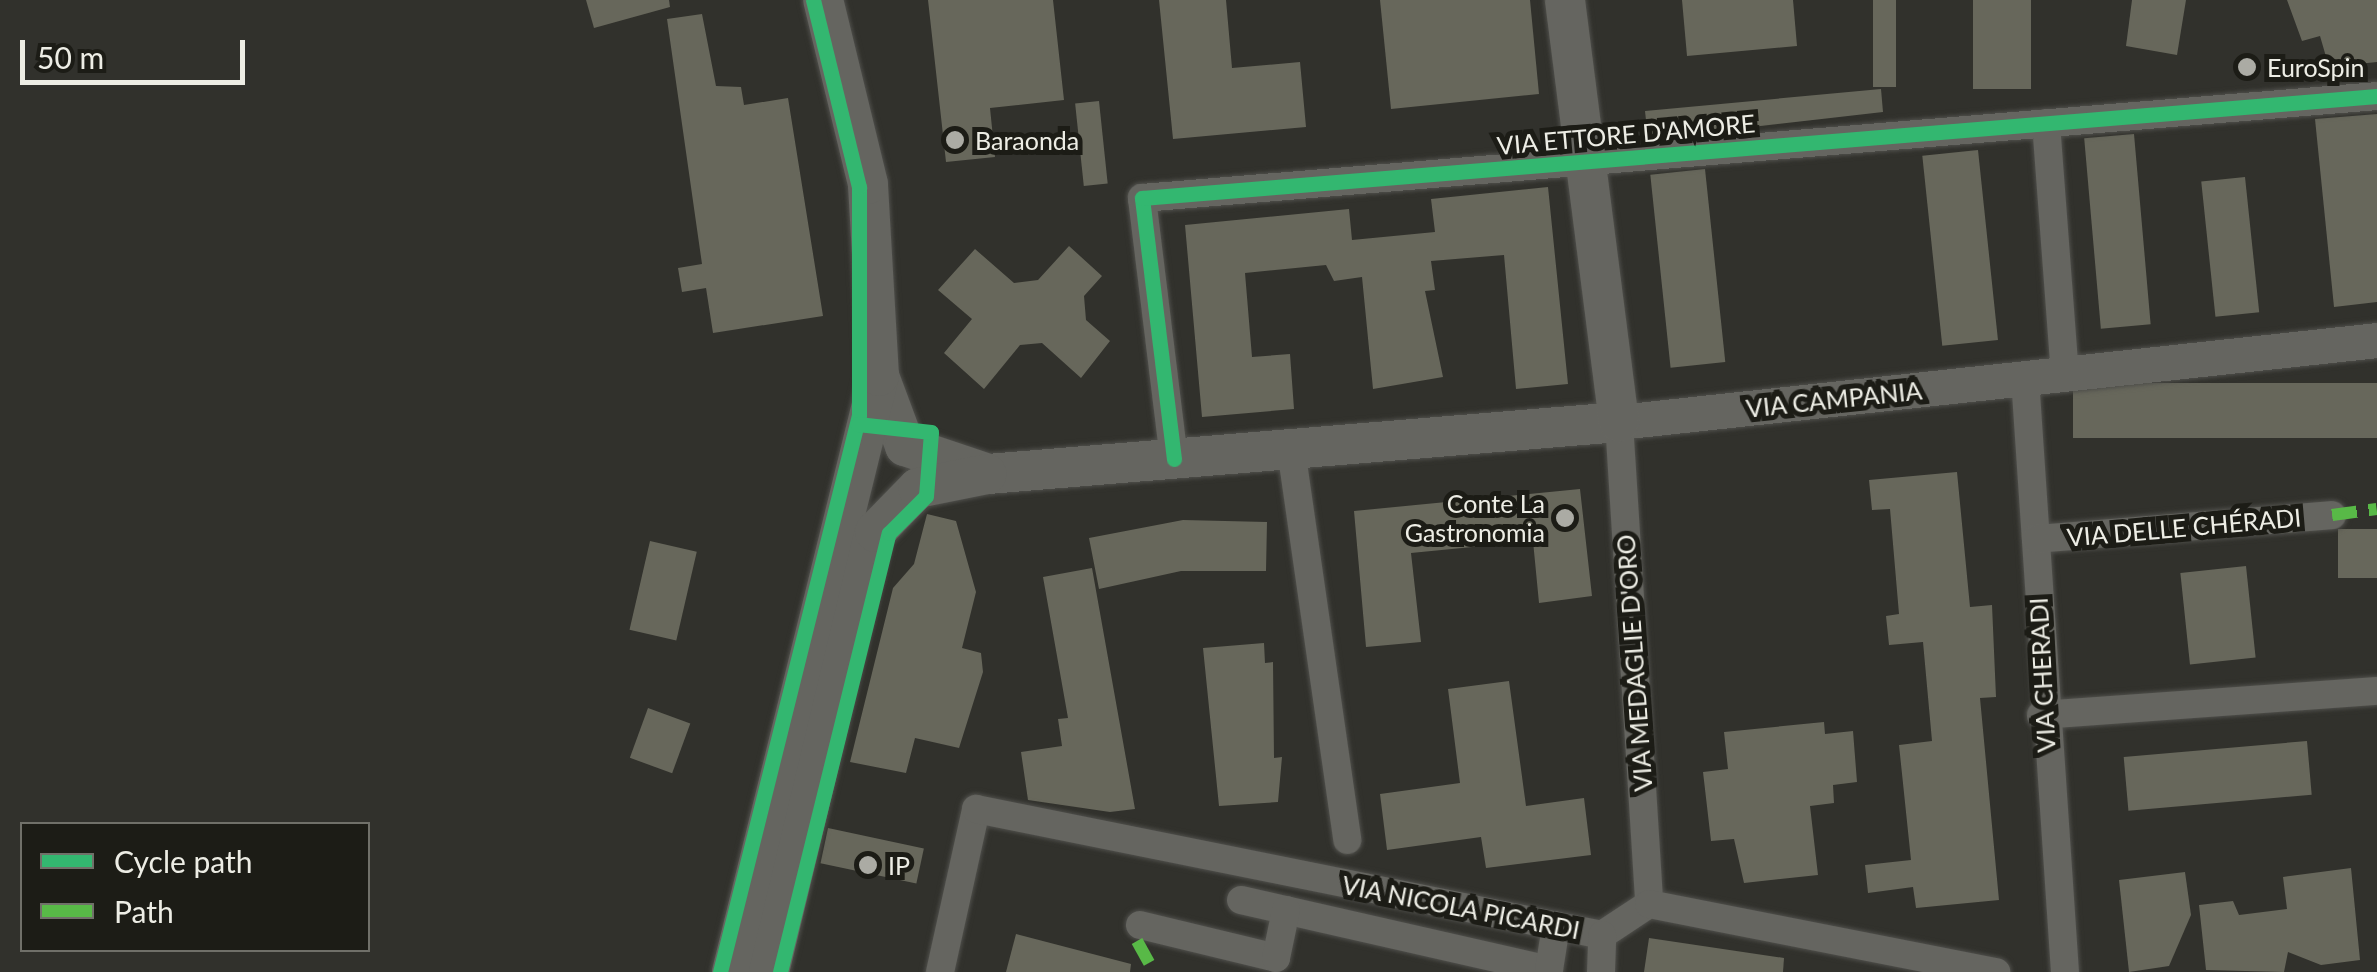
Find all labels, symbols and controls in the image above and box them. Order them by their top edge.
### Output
scale bar [25,20,250,82]
text: 50 m [37,39,104,75]
place label: EuroSpin [2267,52,2364,82]
marker: EuroSpin [2236,56,2258,78]
street label: VIA ETTORE D'AMORE [1495,108,1757,160]
place label: Baraonda [975,125,1079,155]
marker: Baraonda [944,129,966,151]
street label: VIA CAMPANIA [1744,375,1924,423]
place label: Conte La Gastronomia [1405,489,1545,548]
street label: VIA DELLE CHÉRADI [2065,502,2303,552]
marker: Conte La Gastronomia [1554,507,1576,529]
street label: VIA MEDAGLIE D'ORO [1610,533,1658,793]
street label: VIA CHERADI [2023,596,2061,754]
legend [20,822,370,952]
text: Cycle path [114,843,253,879]
place label: IP [888,850,910,880]
marker: IP [857,854,879,876]
street label: VIA NICOLA PICARDI [1339,869,1583,945]
text: Path [114,893,174,929]

